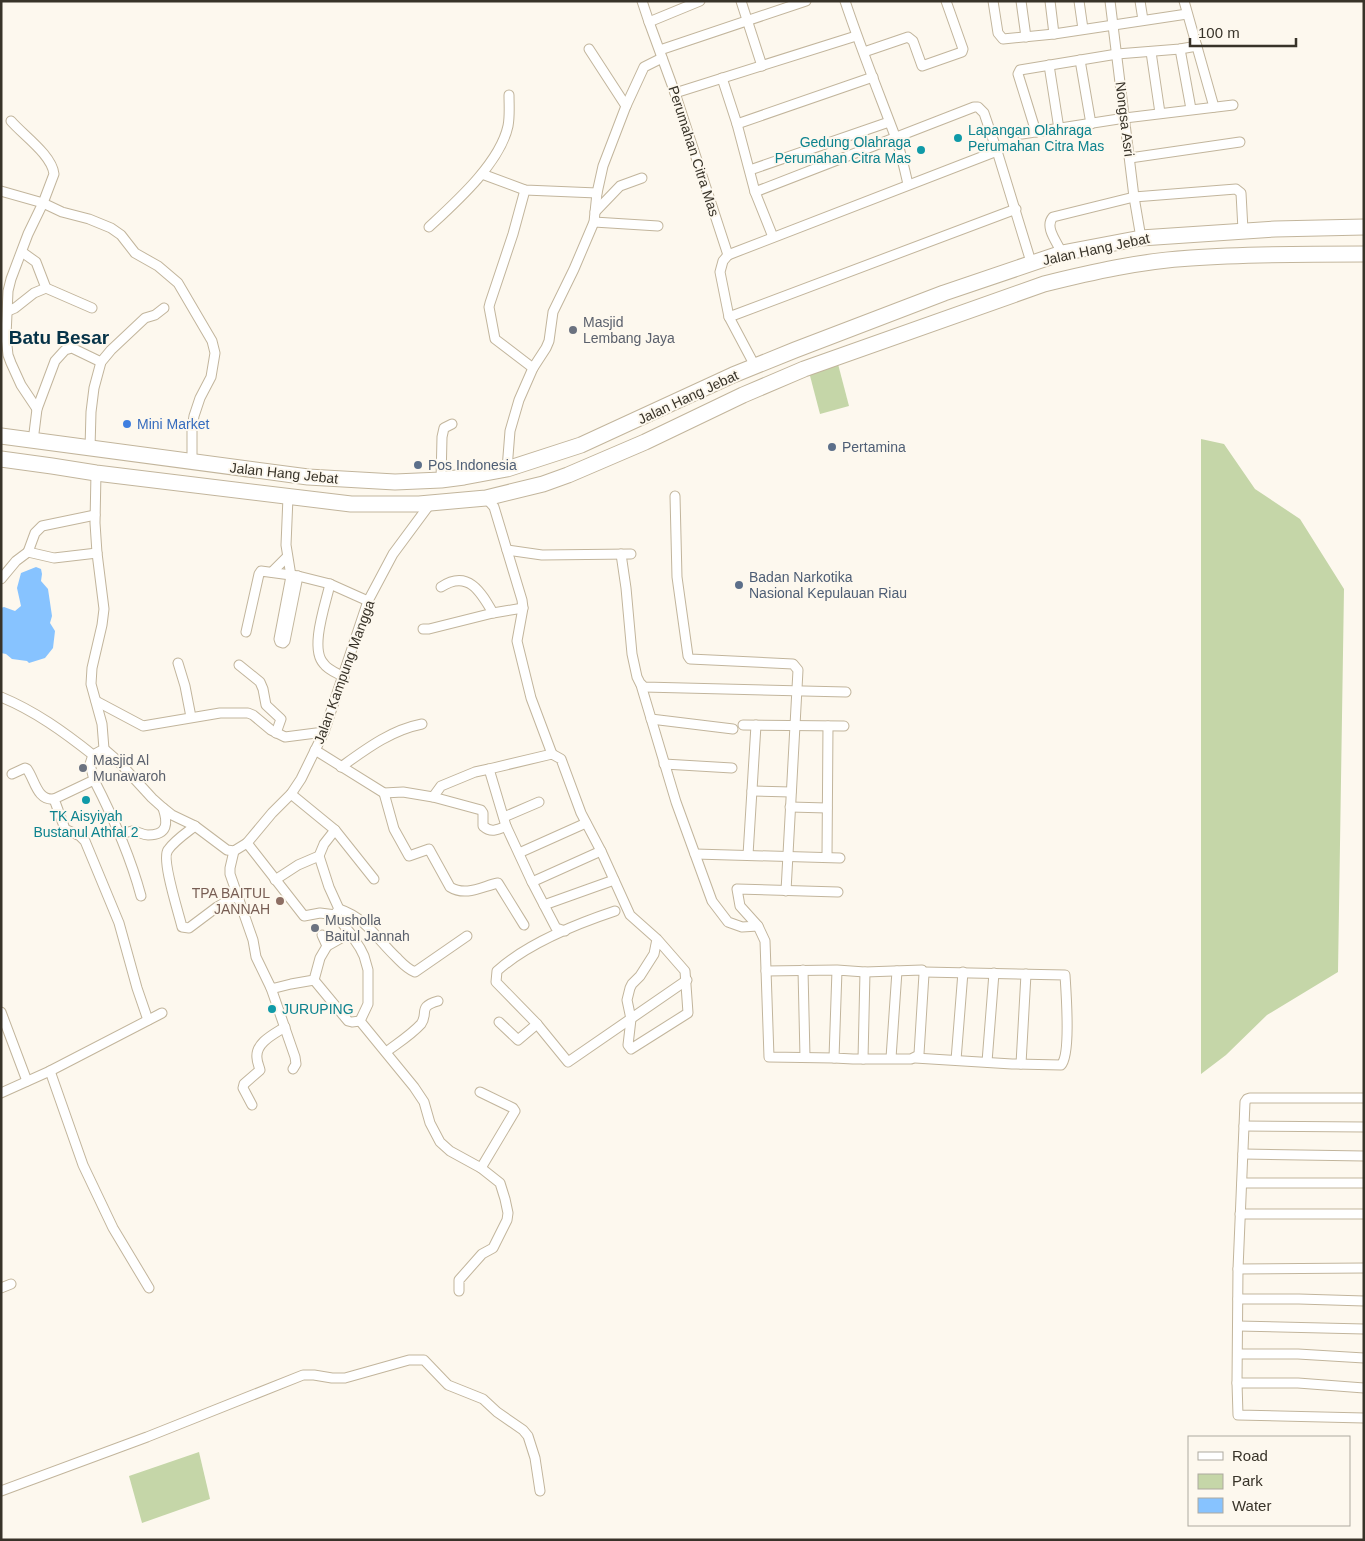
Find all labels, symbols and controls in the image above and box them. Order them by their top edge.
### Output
scale bar [1190,15,1296,47]
text: 100 m [1198,24,1240,41]
street label: Nongsa Asri [1112,81,1138,157]
street label: Perumahan Citra Mas [665,84,723,218]
place label: Lapangan Olahraga Perumahan Citra Mas [968,122,1104,154]
marker: Lapangan Olahraga Perumahan Citra Mas [952,132,964,144]
place label: Gedung Olahraga Perumahan Citra Mas [775,134,911,166]
marker: Gedung Olahraga Perumahan Citra Mas [915,144,927,156]
street label: Jalan Hang Jebat [1041,230,1151,268]
place label: Masjid Lembang Jaya [583,314,675,346]
marker: Masjid Lembang Jaya [567,324,579,336]
district label: Batu Besar [9,327,110,348]
street label: Jalan Hang Jebat [635,367,741,427]
place label: Mini Market [137,416,209,432]
marker: Mini Market [121,418,133,430]
place label: Pertamina [842,439,906,455]
marker: Pertamina [826,441,838,453]
place label: Pos Indonesia [428,457,517,473]
street label: Jalan Hang Jebat [229,459,339,487]
marker: Pos Indonesia [412,459,424,471]
place label: Badan Narkotika Nasional Kepulauan Riau [749,569,907,601]
marker: Badan Narkotika Nasional Kepulauan Riau [733,579,745,591]
street label: Jalan Kampung Mangga [311,598,378,746]
place label: Masjid Al Munawaroh [93,752,166,784]
marker: Masjid Al Munawaroh [77,762,89,774]
marker: TK Aisyiyah Bustanul Athfal 2 [80,794,92,806]
place label: TK Aisyiyah Bustanul Athfal 2 [33,808,139,840]
place label: TPA BAITUL JANNAH [192,885,270,917]
marker: TPA BAITUL JANNAH [274,895,286,907]
place label: Musholla Baitul Jannah [325,912,410,944]
marker: Musholla Baitul Jannah [309,922,321,934]
place label: JURUPING [282,1001,354,1017]
marker: JURUPING [266,1003,278,1015]
legend [1188,1436,1350,1526]
text: Road [1232,1447,1268,1464]
text: Park [1232,1472,1263,1489]
text: Water [1232,1497,1271,1514]

